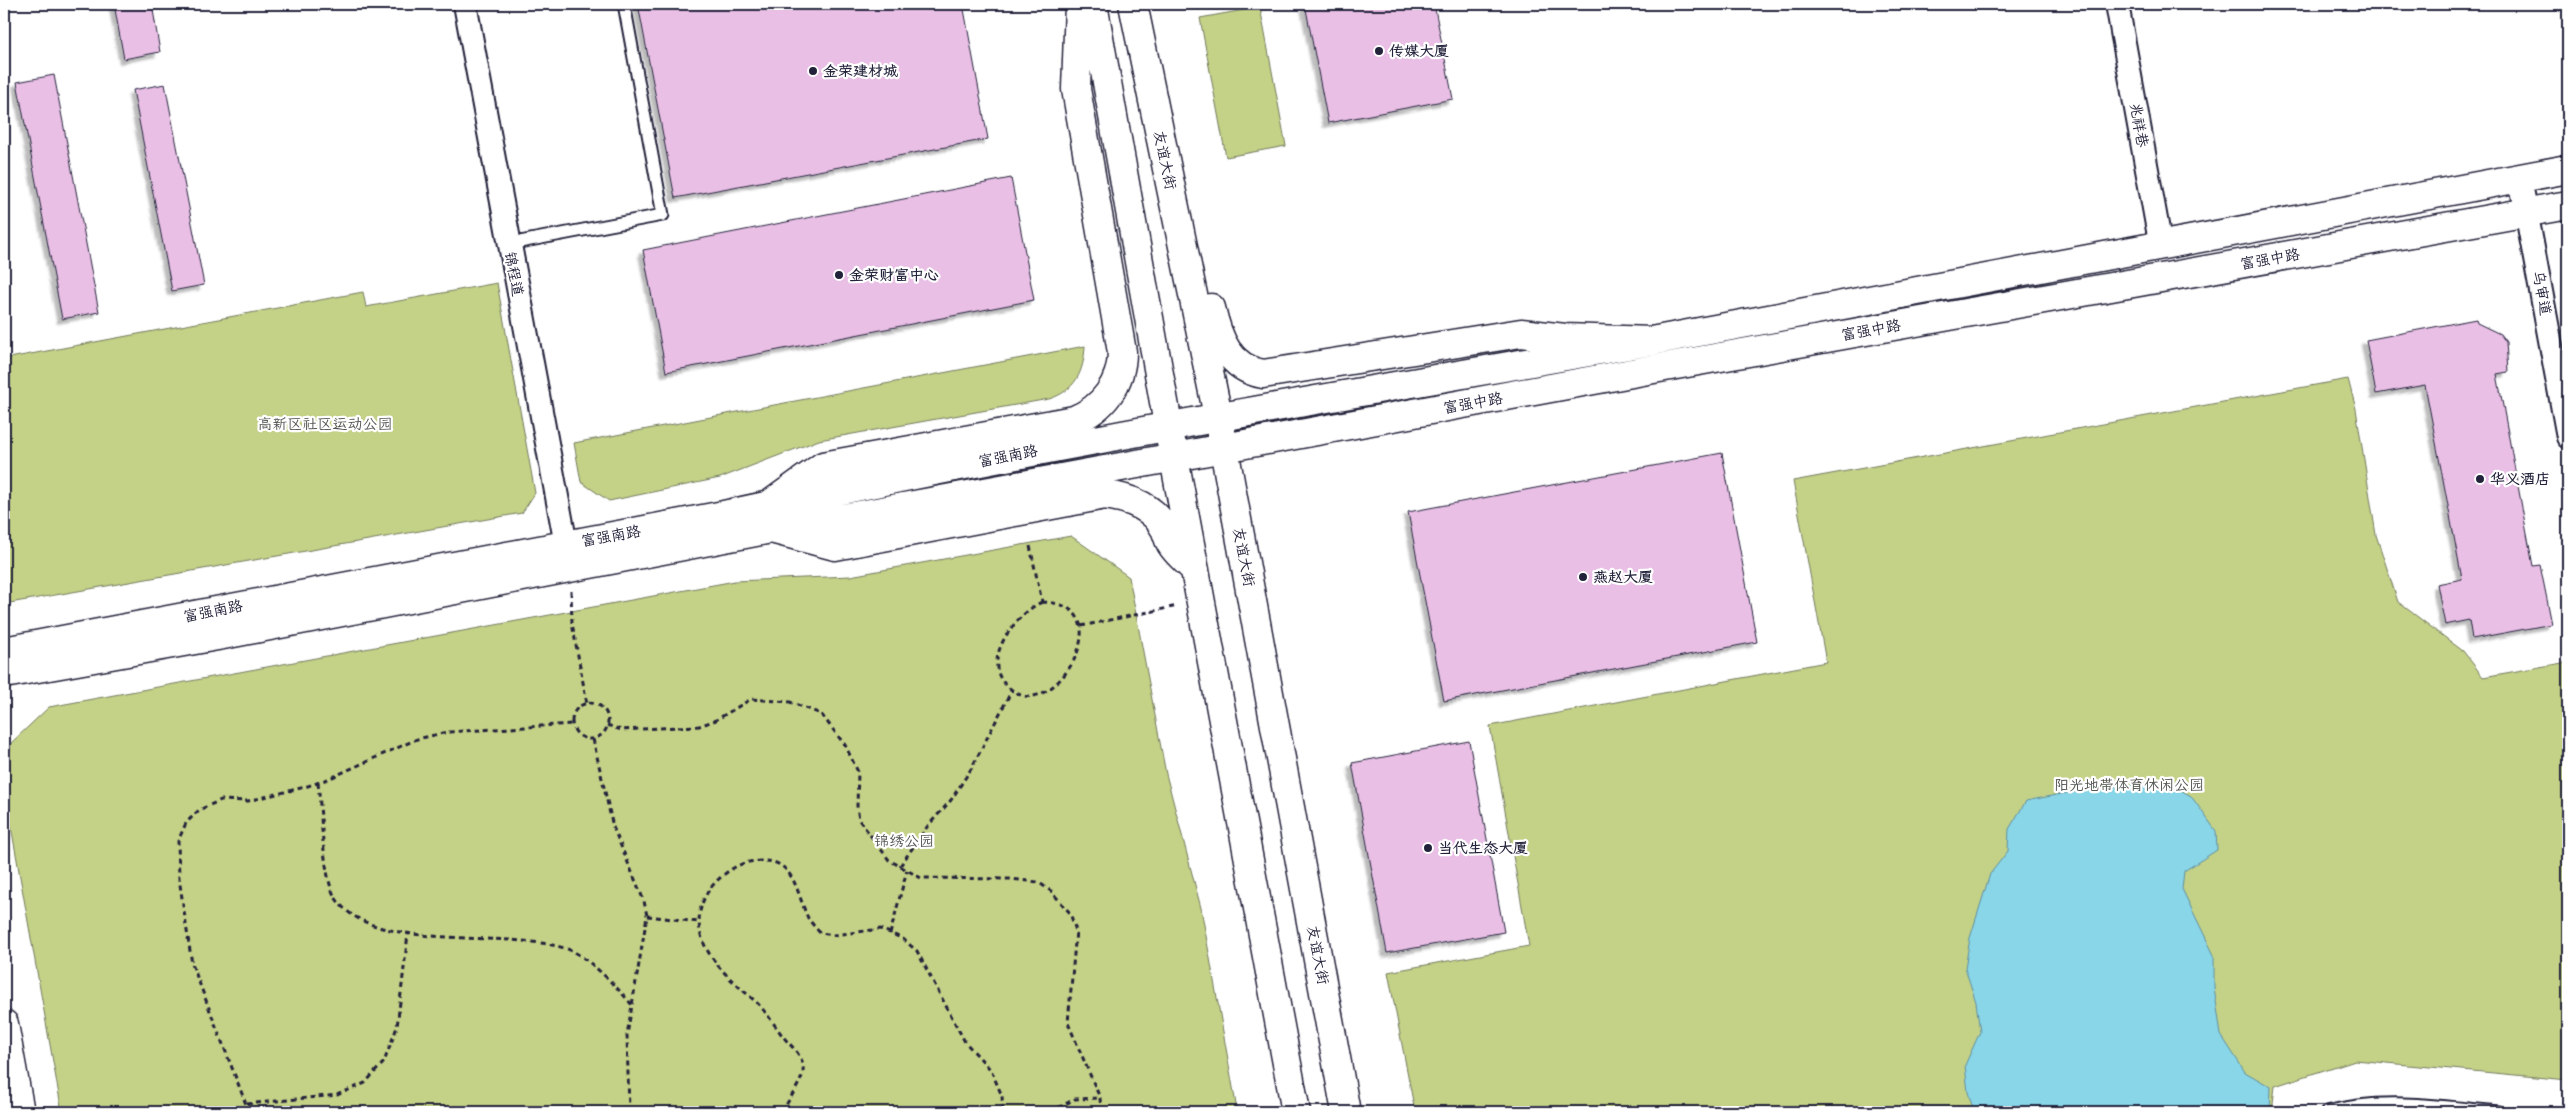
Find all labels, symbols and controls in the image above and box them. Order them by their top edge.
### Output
place label: 传媒大厦 [1389,42,1449,60]
marker: 传媒大厦 [1373,45,1385,57]
place label: 金荣建材城 [823,62,898,80]
marker: 金荣建材城 [807,65,819,77]
street label: 兆祥巷 [2126,101,2152,149]
street label: 友谊大街 [1150,129,1180,191]
street label: 富强中路 [2239,245,2301,273]
street label: 锦程道 [501,250,527,298]
place label: 金荣财富中心 [849,266,939,284]
marker: 金荣财富中心 [833,269,845,281]
street label: 乌审道 [2529,269,2555,317]
street label: 富强中路 [1840,316,1902,344]
street label: 富强中路 [1442,389,1504,417]
park label: 高新区社区运动公园 [257,415,393,433]
street label: 富强南路 [977,441,1039,471]
place label: 华义酒店 [2490,470,2550,488]
marker: 华义酒店 [2474,473,2486,485]
street label: 富强南路 [580,522,642,550]
street label: 友谊大街 [1229,526,1259,588]
place label: 燕赵大厦 [1593,568,1653,586]
marker: 燕赵大厦 [1577,571,1589,583]
street label: 富强南路 [182,596,244,626]
park label: 阳光地带体育休闲公园 [2054,776,2204,794]
park label: 锦绣公园 [874,832,934,850]
place label: 当代生态大厦 [1438,839,1528,857]
marker: 当代生态大厦 [1422,842,1434,854]
street label: 友谊大街 [1303,924,1333,986]

